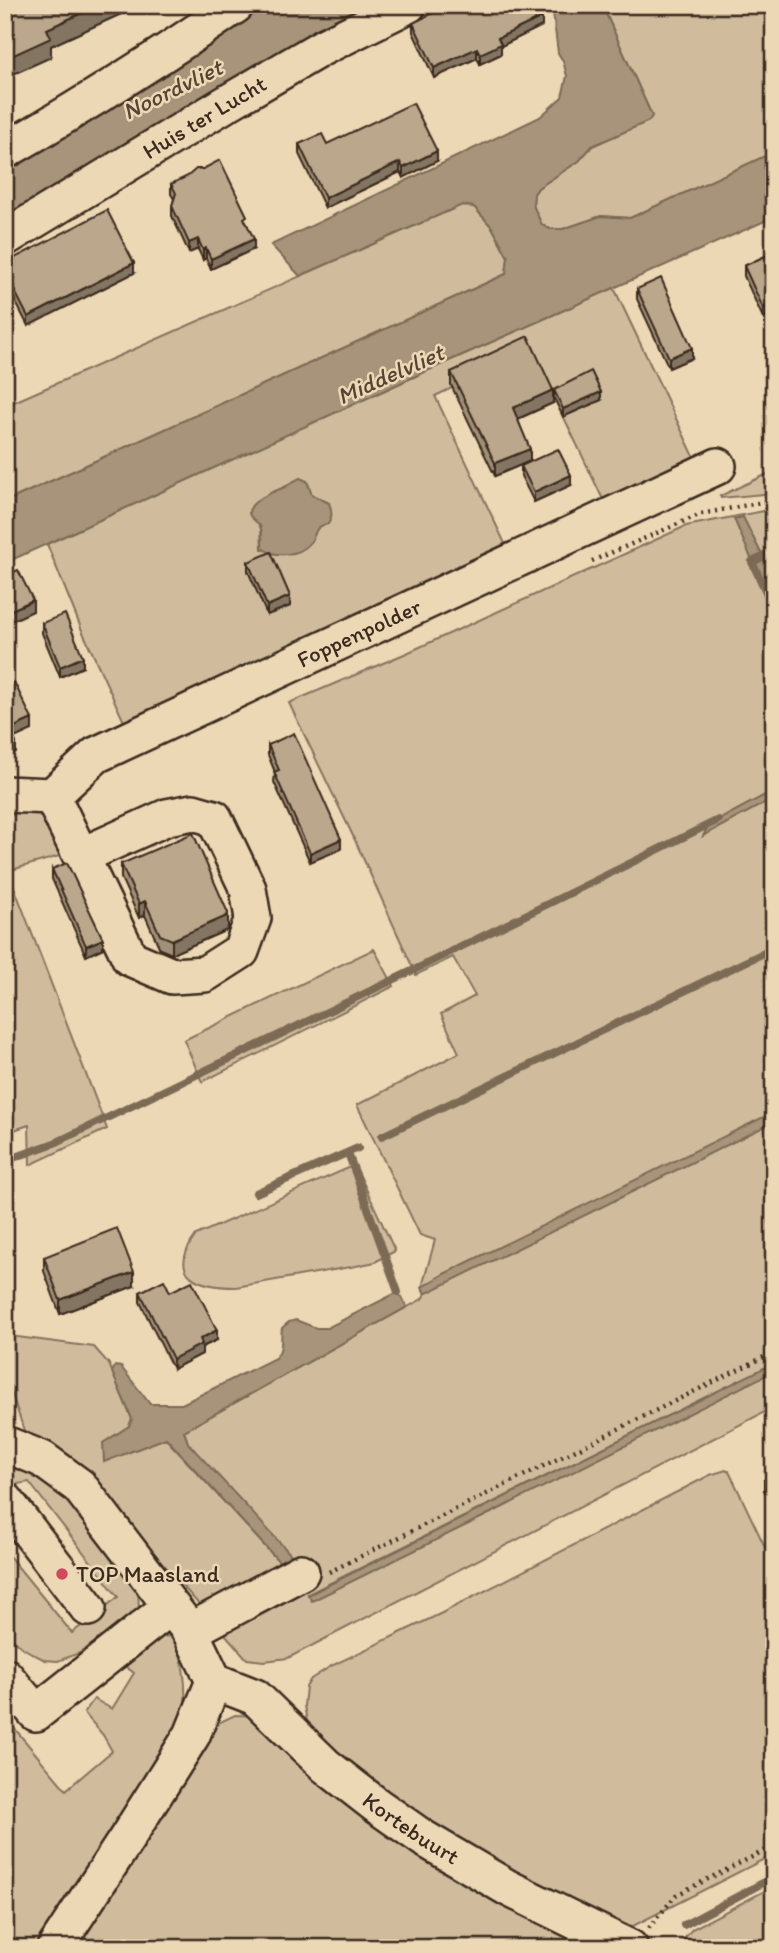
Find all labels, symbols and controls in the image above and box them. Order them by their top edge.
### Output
water label: Noordvliet [117,52,228,126]
street label: Huis ter Lucht [137,69,271,165]
water label: Middelvliet [332,337,450,410]
street label: Foppenpolder [292,592,425,674]
place label: TOP Maasland [76,1560,220,1588]
marker: TOP Maasland [54,1566,70,1582]
street label: Kortebuurt [357,1786,465,1870]

